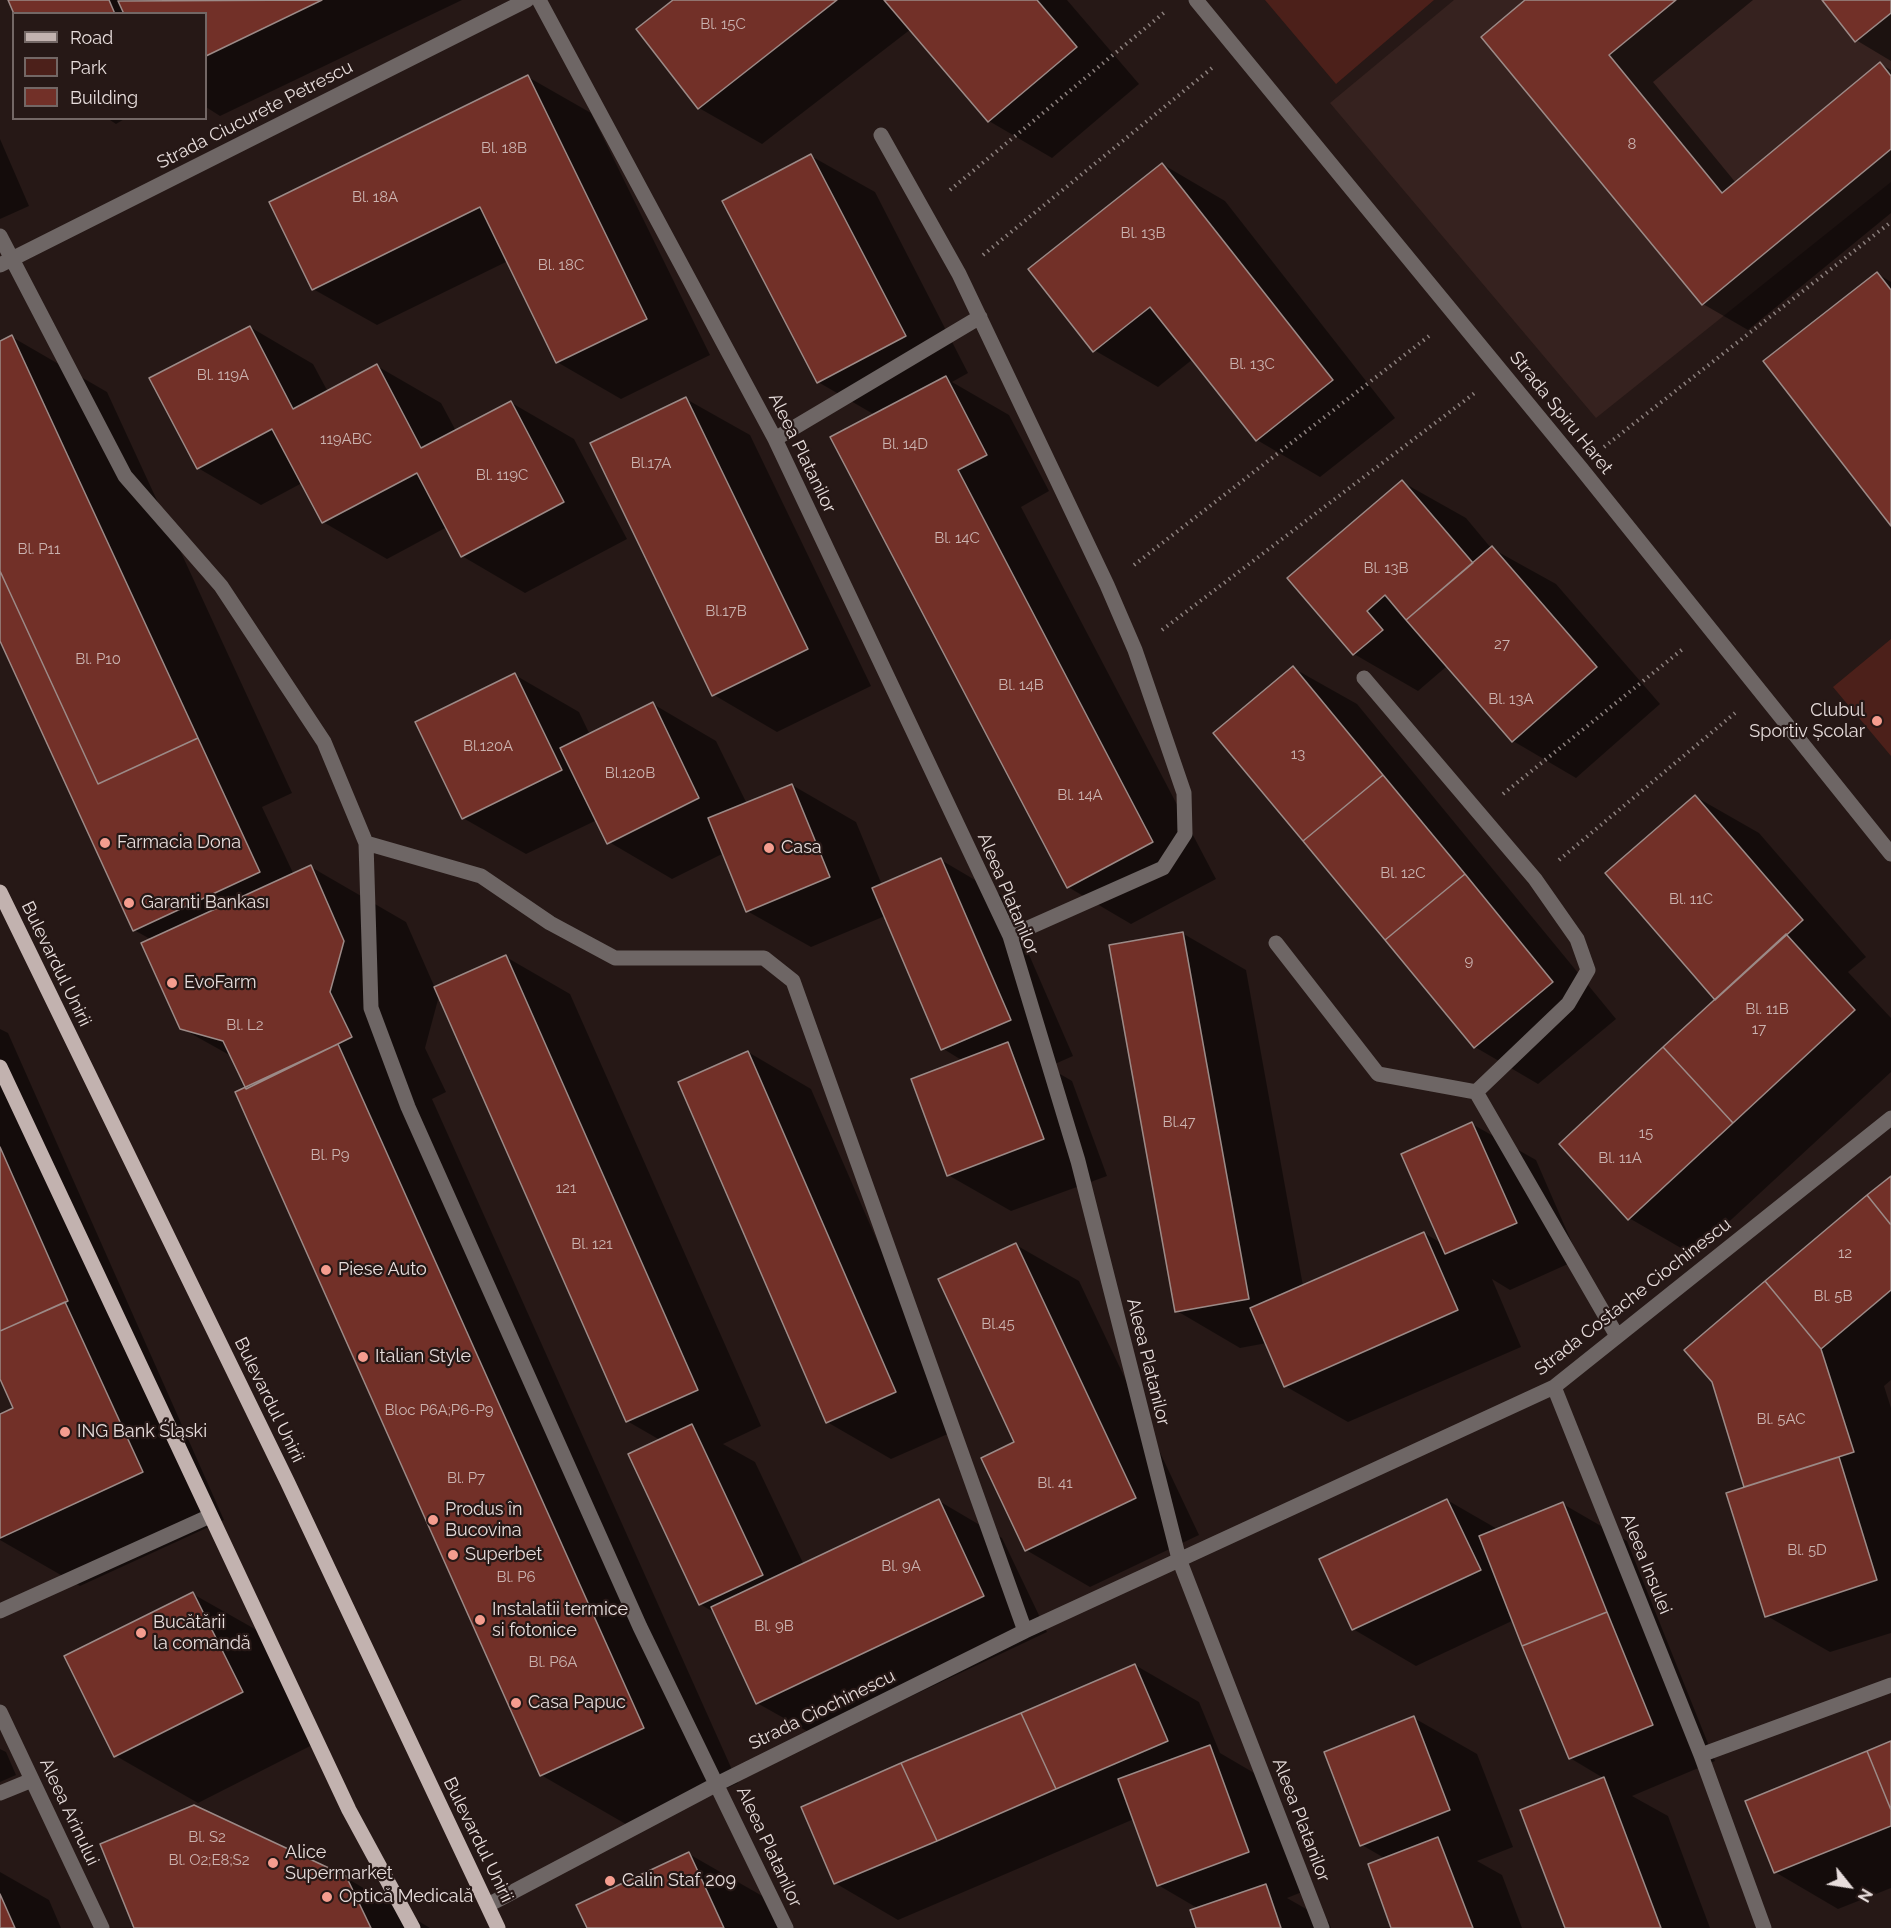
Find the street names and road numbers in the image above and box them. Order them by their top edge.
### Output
street label: Strada Ciucurete Petrescu [153,56,357,174]
street label: Strada Spiru Haret [1505,347,1617,479]
street label: Aleea Platanilor [764,390,840,516]
street label: Aleea Platanilor [973,830,1043,958]
street label: Bulevardul Unirii [16,898,96,1030]
street label: Strada Costache Ciochinescu [1531,1214,1735,1380]
street label: Aleea Platanilor [1122,1296,1174,1428]
street label: Bulevardul Unirii [229,1334,309,1466]
street label: Aleea Insulei [1616,1511,1676,1617]
street label: Strada Ciochinescu [745,1665,899,1755]
street label: Aleea Arinului [35,1755,103,1869]
street label: Aleea Platanilor [1268,1755,1334,1885]
street label: Bulevardul Unirii [438,1774,518,1906]
street label: Aleea Platanilor [732,1783,806,1911]

